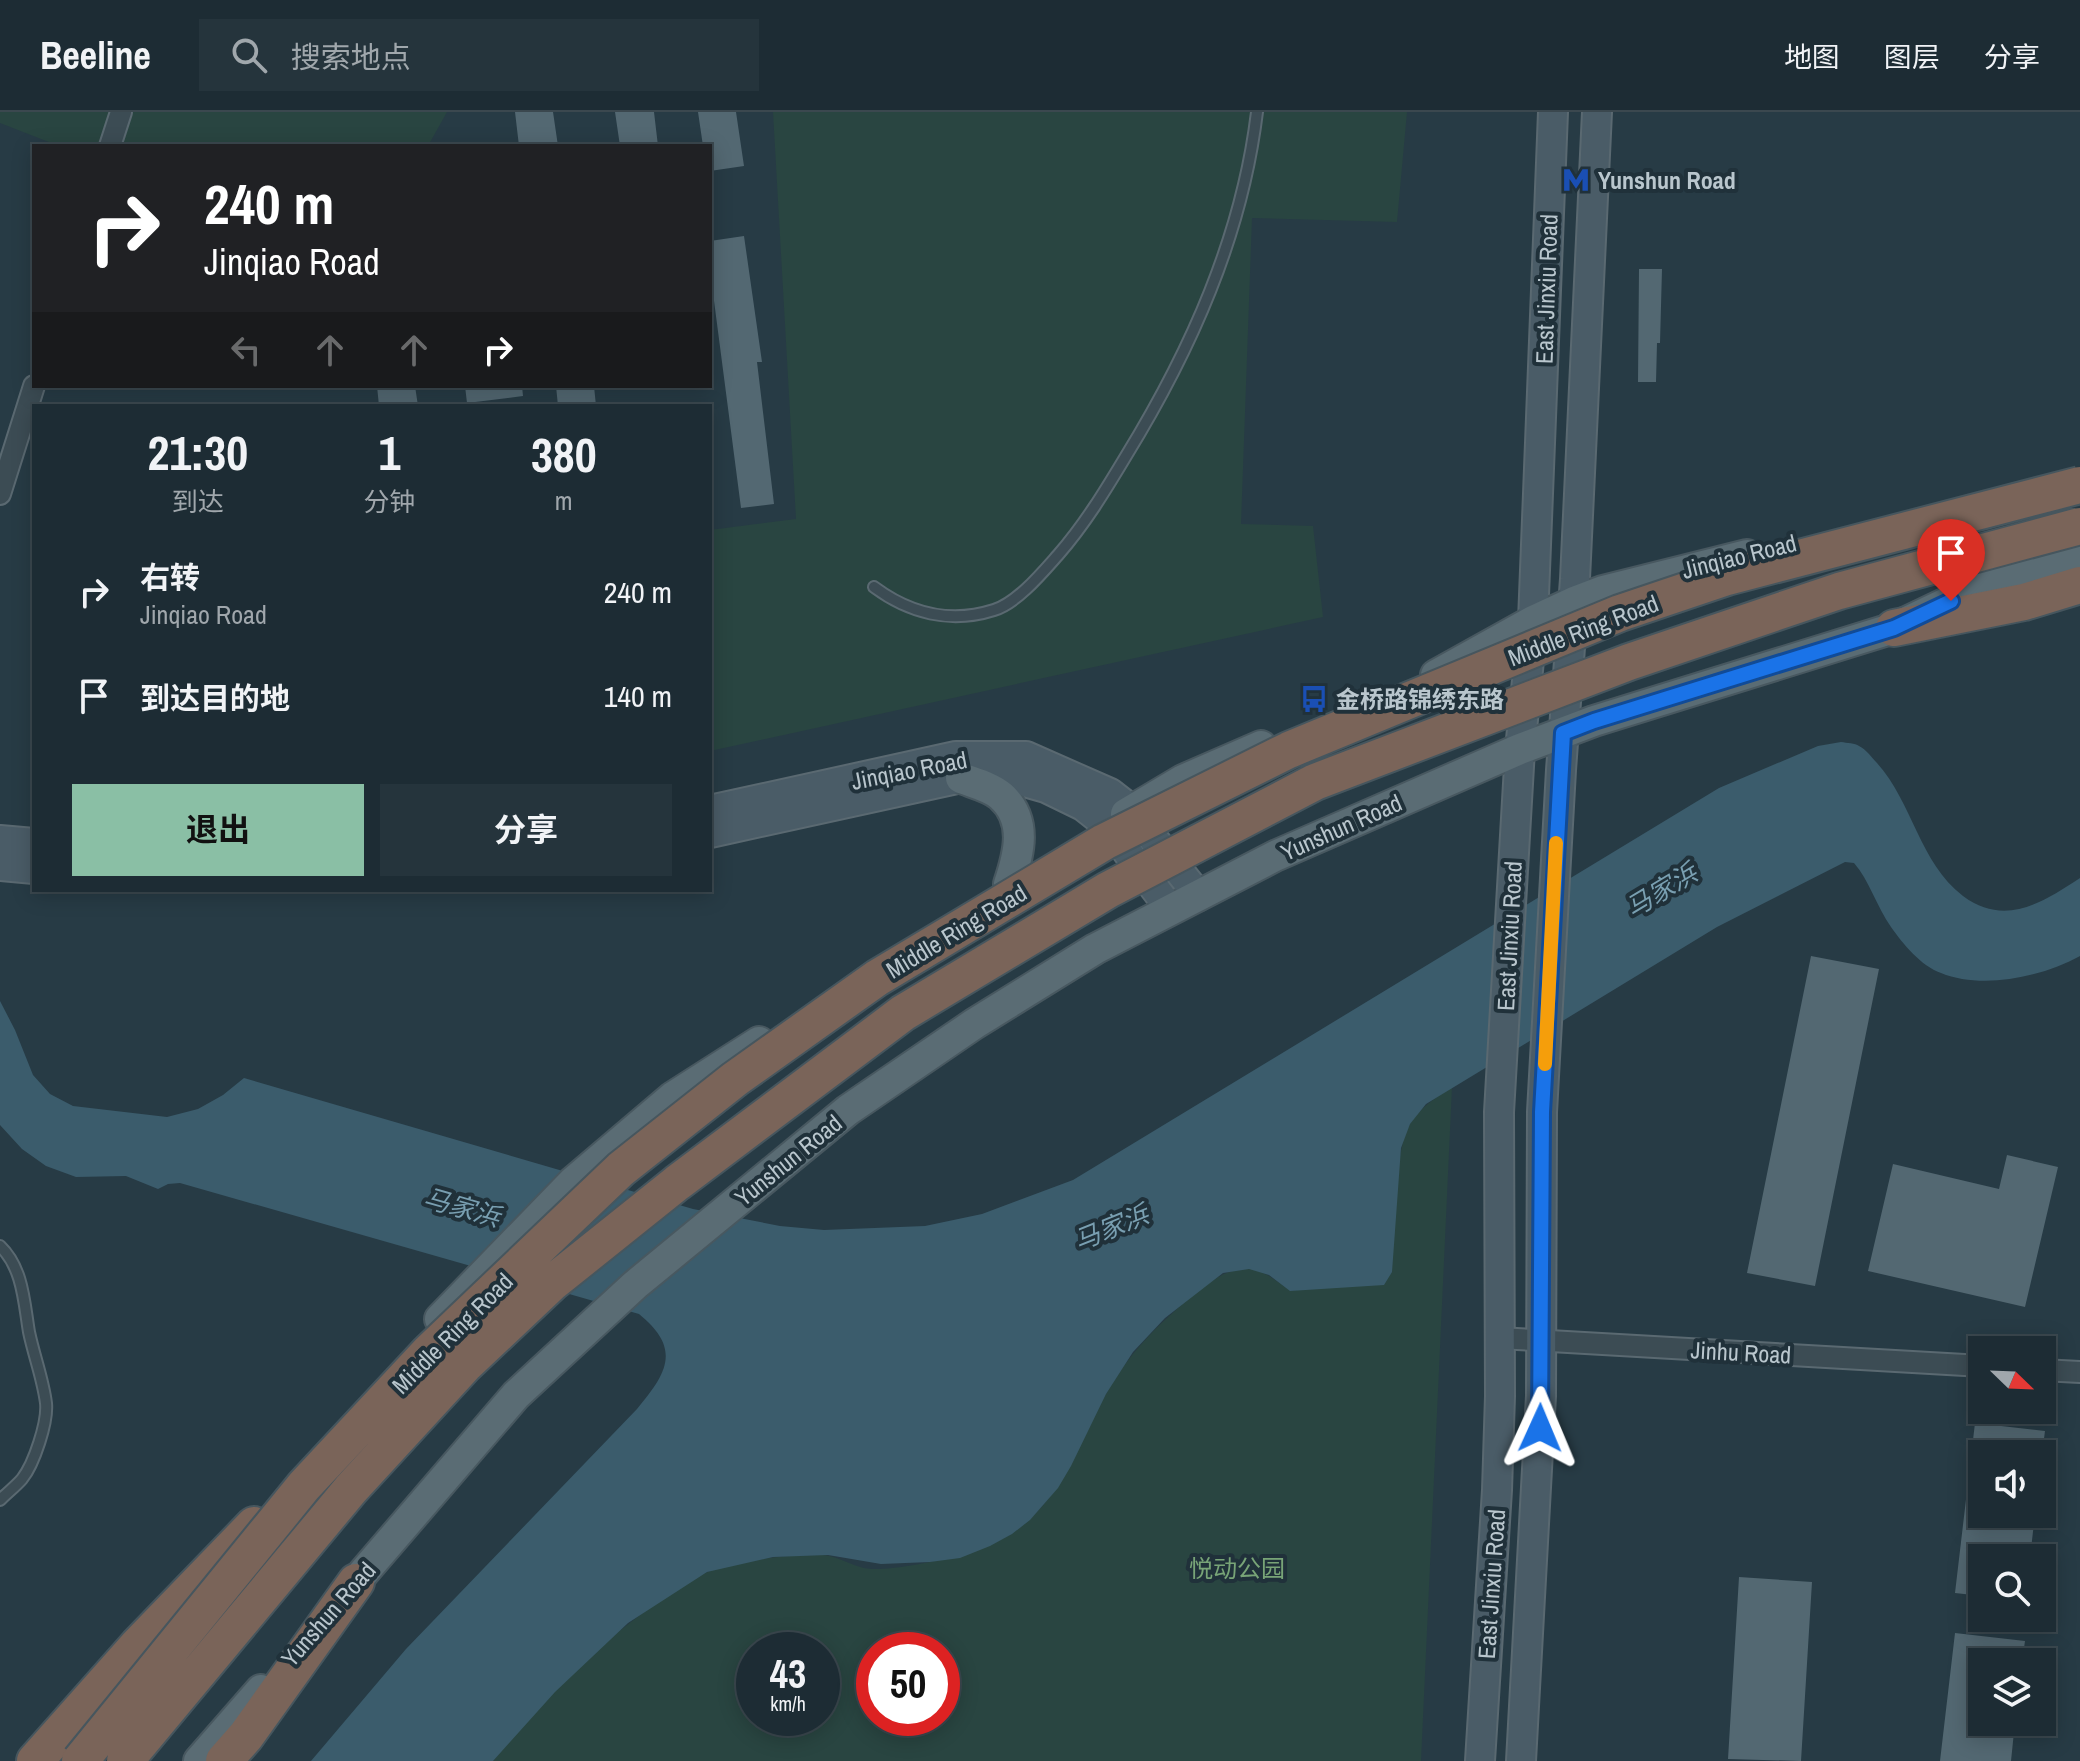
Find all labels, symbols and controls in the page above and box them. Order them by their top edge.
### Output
search box [199,19,759,91]
text: Beeline [40,30,151,81]
icon: search [227,33,271,77]
text: 搜索地点 [291,37,411,77]
text: 地图 [1784,38,1840,76]
text: 图层 [1884,38,1940,76]
text: 分享 [1984,38,2040,76]
place label: Yunshun Road [1598,164,1736,196]
metro station icon: Yunshun Road [1561,165,1591,195]
text: 240 m [204,166,334,241]
icon: right [72,176,176,280]
street label: East Jinxiu Road [1527,214,1565,364]
text: Jinqiao Road [204,238,380,286]
icon: left [224,328,268,372]
icon: ahead [308,328,352,372]
icon: ahead [392,328,436,372]
icon: right [476,328,520,372]
text: 21:30 [147,420,248,485]
text: 1 [379,420,400,485]
text: 380 [531,422,597,487]
text: m [555,483,573,518]
text: 到达 [172,484,224,519]
text: 分钟 [363,484,415,519]
pin [1917,519,1985,601]
street label: Jinqiao Road [1678,526,1800,586]
icon: arrive [1929,531,1973,575]
text: 右转 [140,557,200,597]
icon: right [72,570,116,614]
text: 240 m [604,572,672,612]
street label: Middle Ring Road [1503,587,1663,673]
text: Jinqiao Road [140,597,267,632]
icon: arrive [72,674,116,718]
text: 140 m [604,676,672,716]
text: 到达目的地 [140,678,290,718]
place label: 金桥路锦绣东路 [1336,683,1504,715]
bus stop icon: 金桥路锦绣东路 [1299,684,1329,714]
street label: Jinqiao Road [848,743,970,797]
button: 退出 [72,784,364,876]
button: 分享 [380,784,672,876]
street label: Yunshun Road [1276,786,1406,868]
water label: 马家浜 [1619,854,1705,925]
street label: East Jinxiu Road [1489,860,1529,1012]
street label: Middle Ring Road [880,876,1032,986]
street label: Yunshun Road [728,1107,848,1213]
water label: 马家浜 [420,1179,506,1235]
water label: 马家浜 [1068,1195,1156,1258]
street label: Middle Ring Road [385,1266,519,1400]
street label: Jinhu Road [1690,1333,1792,1371]
north arrow [1968,1336,2056,1424]
map controls [1968,1336,2056,1736]
position arrow [1498,1386,1582,1470]
button: sound [1968,1440,2056,1528]
street label: East Jinxiu Road [1470,1508,1512,1660]
button: search [1968,1544,2056,1632]
park label: 悦动公园 [1189,1552,1285,1584]
street label: Yunshun Road [274,1555,382,1673]
speed limit sign: 50 [856,1632,960,1736]
text: 43 [770,1647,806,1700]
button: layers [1968,1648,2056,1736]
text: km/h [770,1690,806,1717]

